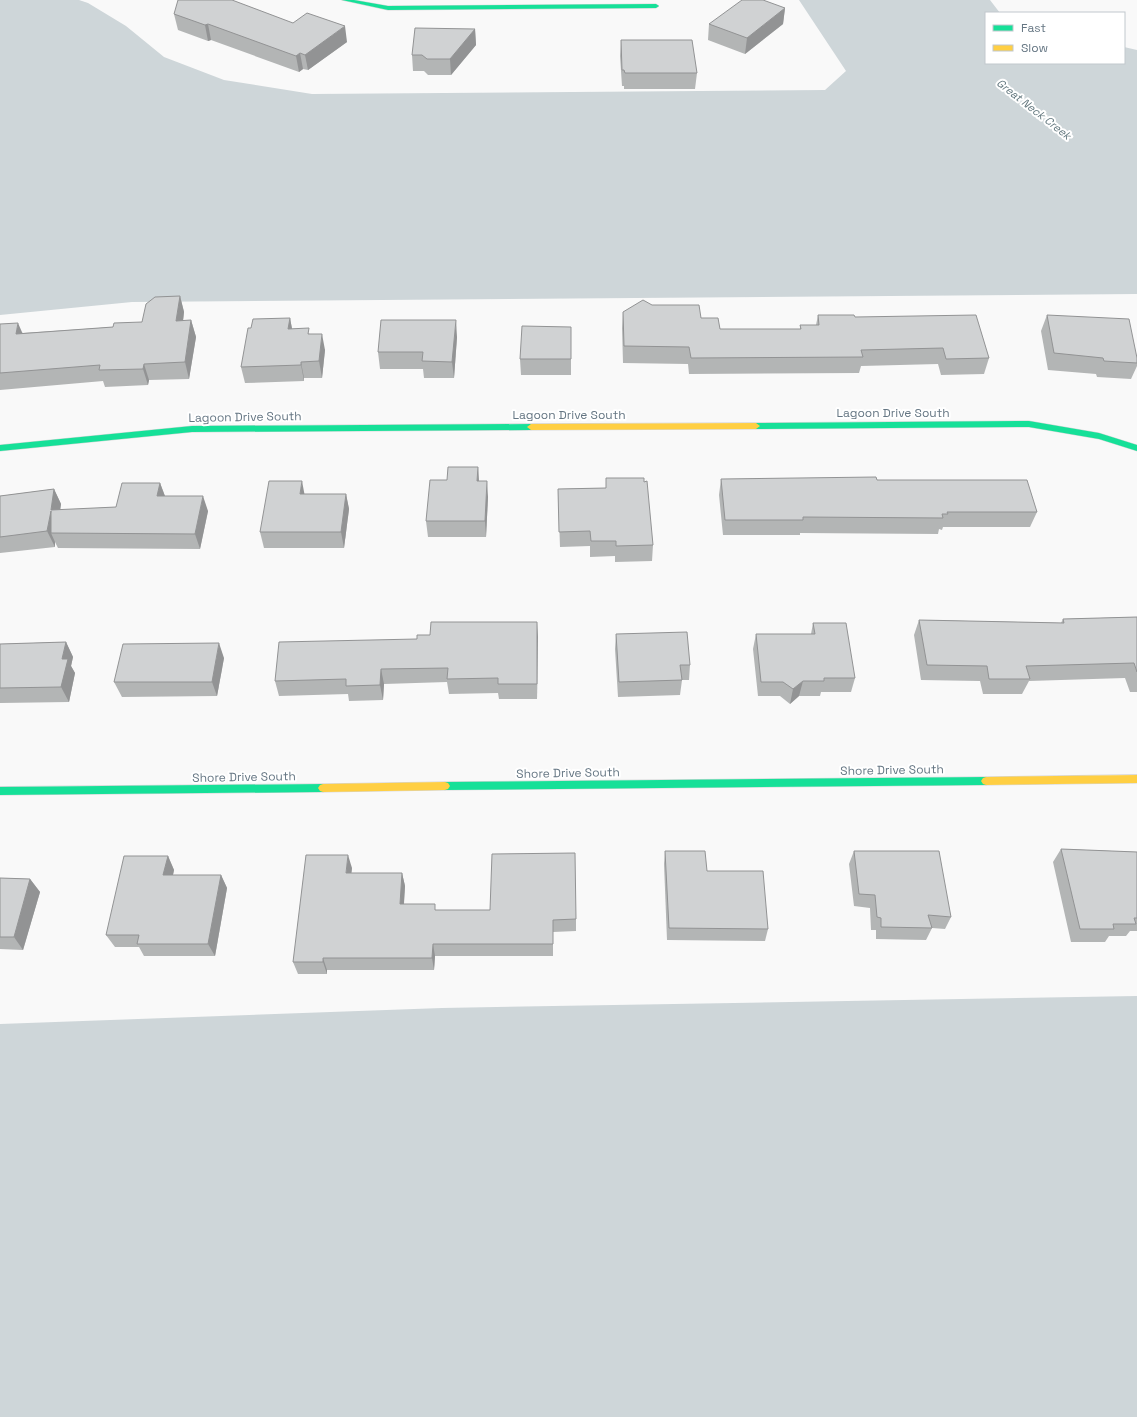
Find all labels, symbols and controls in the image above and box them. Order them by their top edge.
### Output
legend [985,12,1125,64]
text: Fast [1021,20,1046,36]
text: Slow [1021,40,1048,56]
water label: Great Neck Creek [994,76,1075,143]
street label: Lagoon Drive South [836,405,950,421]
street label: Lagoon Drive South [512,407,626,423]
street label: Lagoon Drive South [188,408,302,426]
street label: Shore Drive South [840,761,944,779]
street label: Shore Drive South [516,764,620,782]
street label: Shore Drive South [192,768,296,786]

